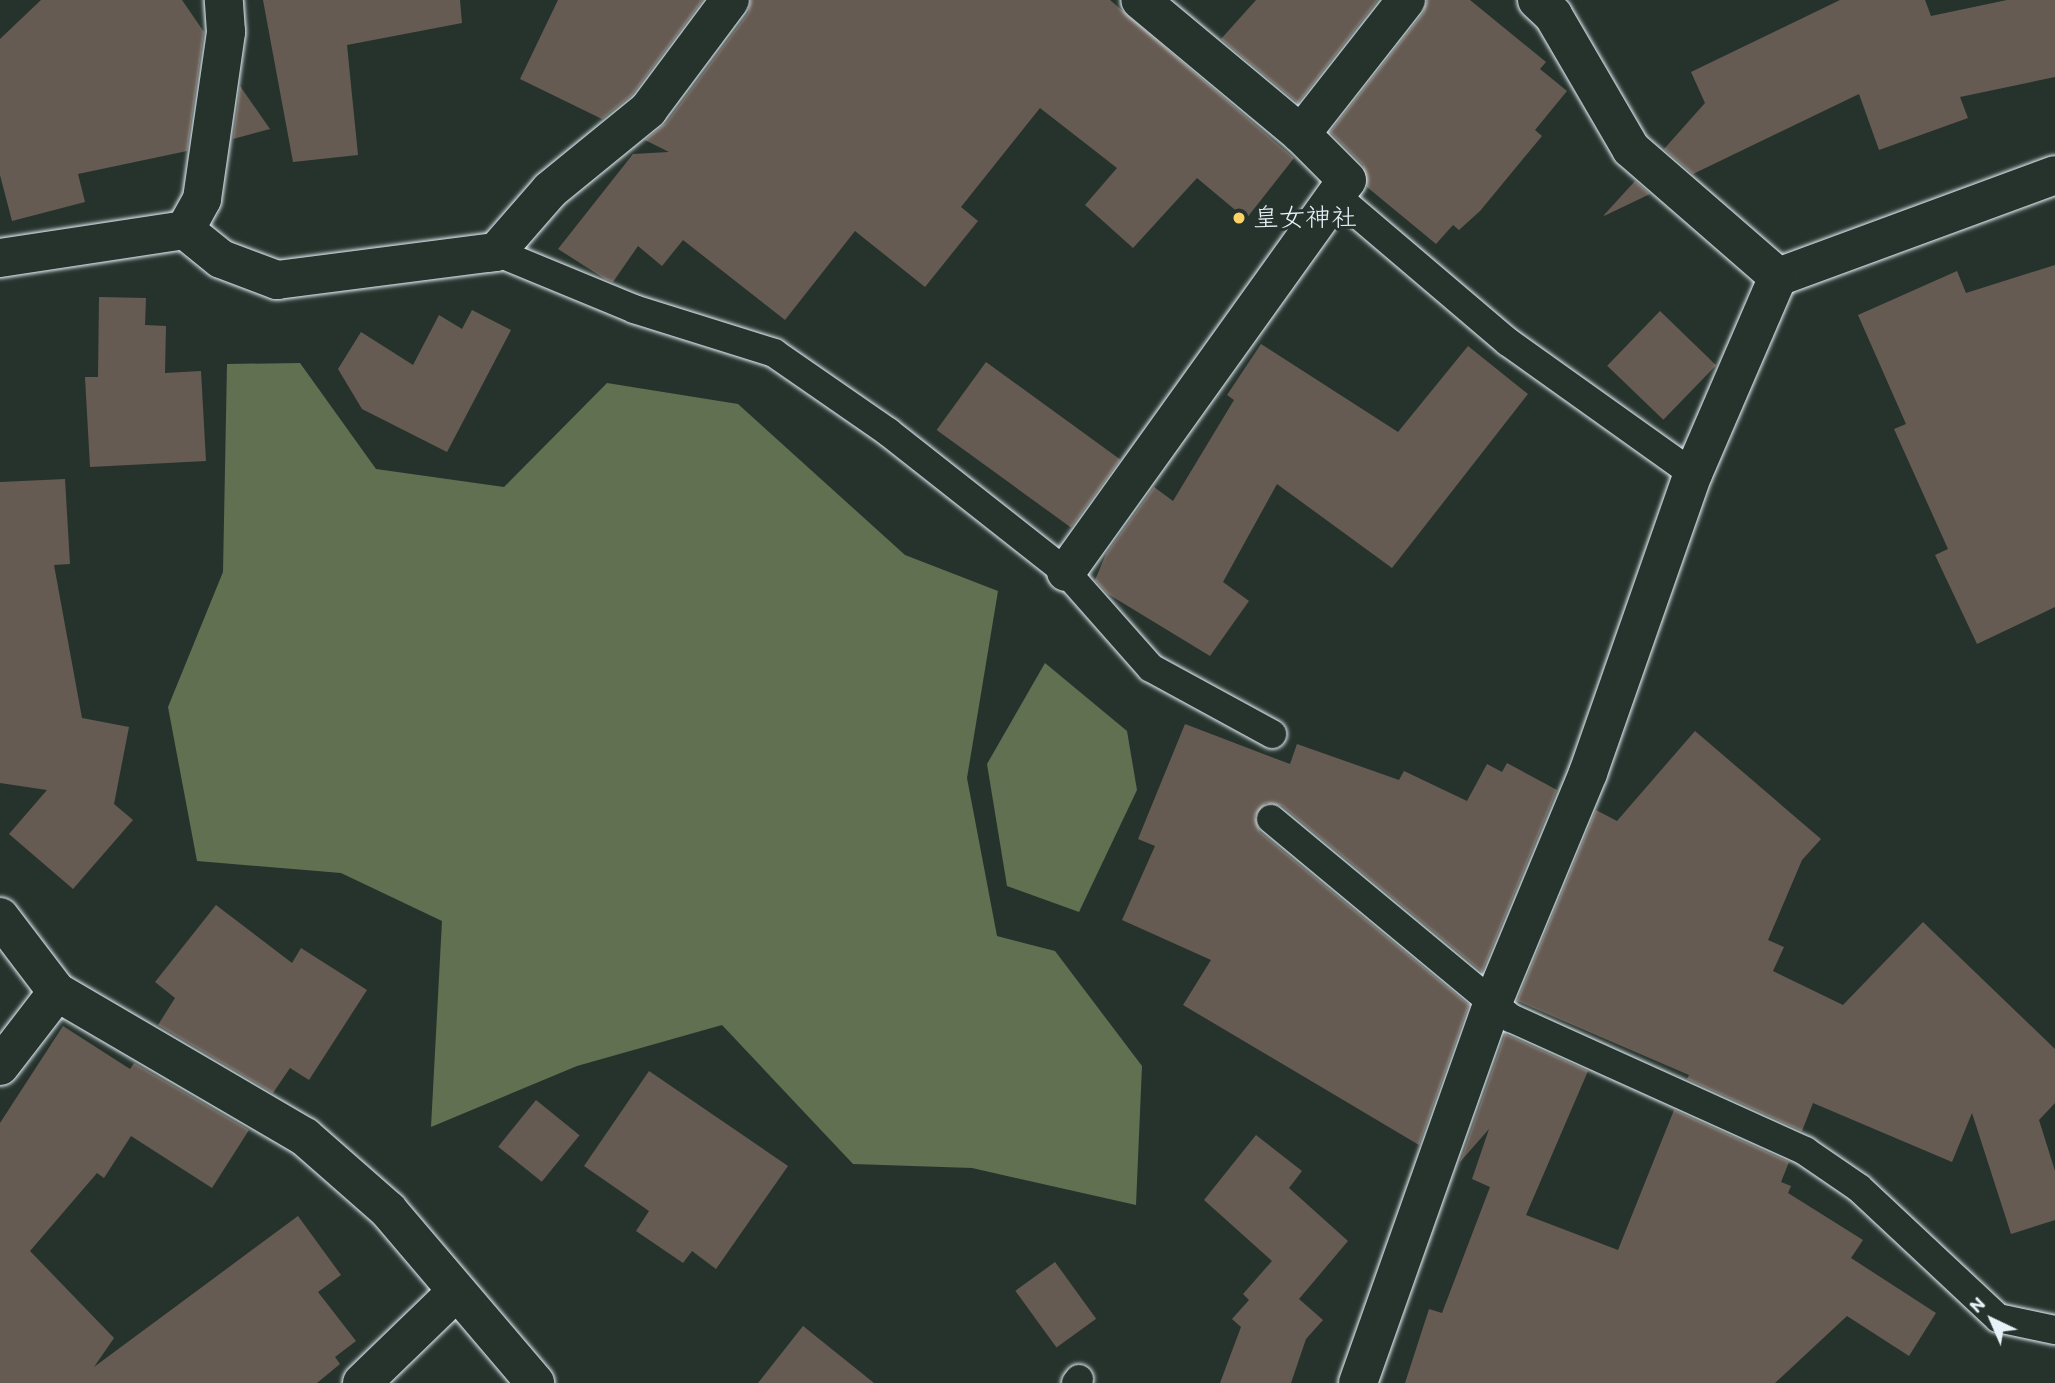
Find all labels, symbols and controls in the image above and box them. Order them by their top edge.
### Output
place label: 皇女神社 [1253,202,1357,234]
marker: 皇女神社 [1231,210,1247,226]
north arrow [1957,1285,2027,1355]
text: N [1964,1292,1990,1317]

